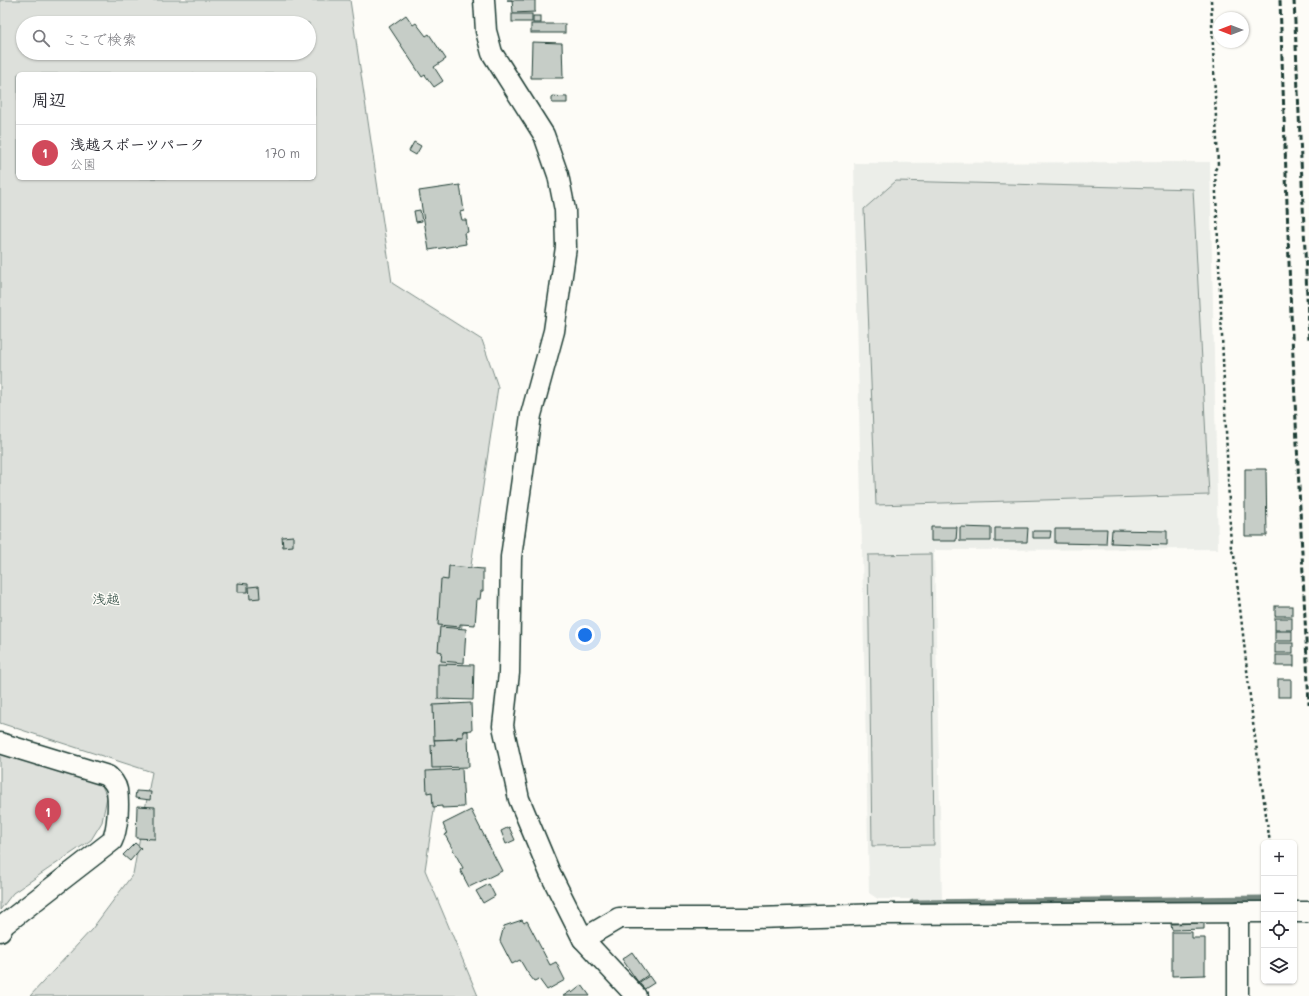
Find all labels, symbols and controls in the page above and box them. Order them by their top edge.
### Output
north arrow [1213,12,1249,48]
search box [16,16,316,60]
icon: search [30,27,52,49]
text: ここで検索 [62,29,137,49]
text: 周辺 [32,88,66,110]
text: 浅越スポーツパーク [70,134,204,154]
text: 1 [42,144,48,161]
text: 170 m [264,144,300,161]
text: 公園 [70,155,96,172]
district label: 浅越 [92,589,120,608]
your location [575,625,595,645]
pin: 1 [35,798,61,831]
map controls [1261,840,1297,984]
button: + [1261,840,1297,876]
button: − [1261,876,1297,912]
button: locate [1261,912,1297,948]
button: layers [1261,948,1297,984]

